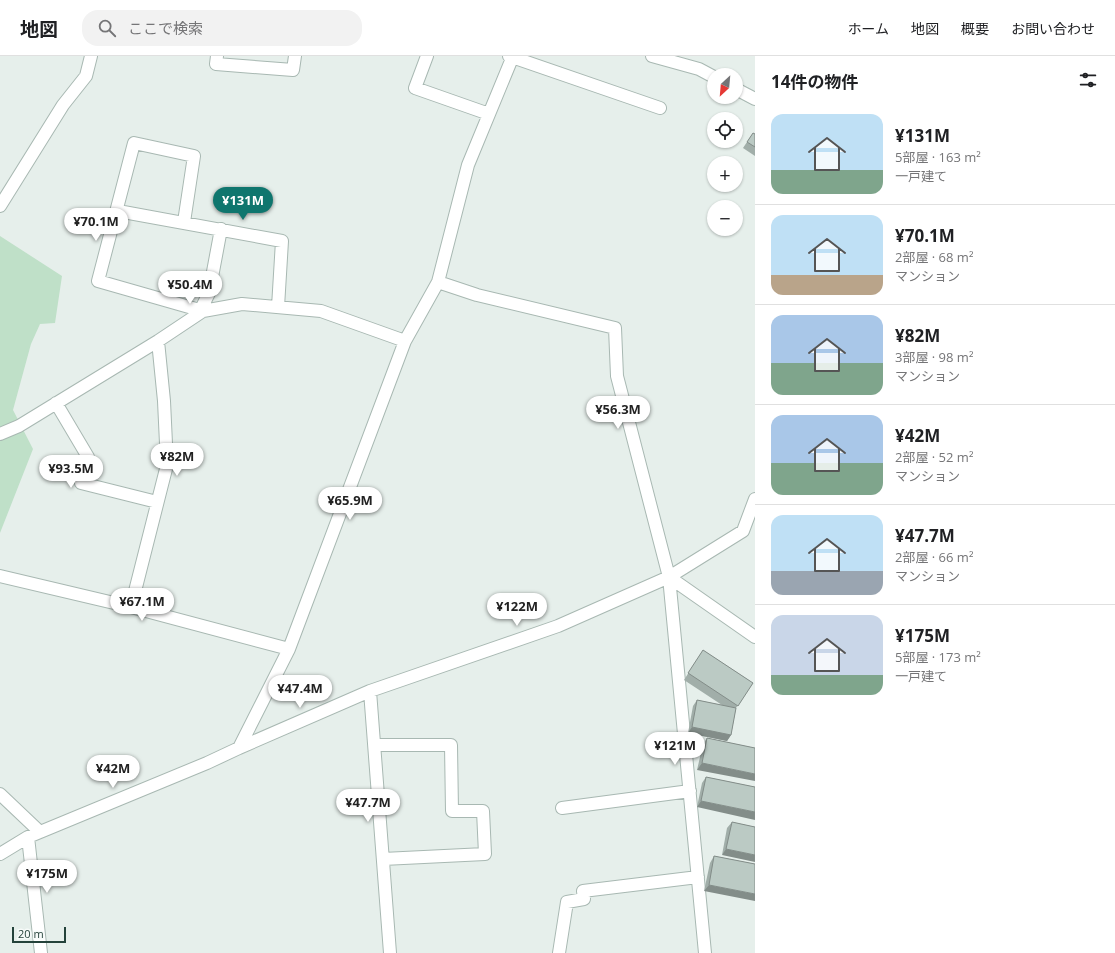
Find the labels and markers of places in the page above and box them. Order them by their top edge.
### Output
pin: ¥131M [215,187,271,221]
pin: ¥70.1M [63,208,129,242]
pin: ¥50.4M [157,271,223,305]
pin: ¥56.3M [585,396,651,430]
pin: ¥82M [153,443,201,477]
pin: ¥93.5M [38,455,104,489]
pin: ¥65.9M [317,487,383,521]
pin: ¥67.1M [109,588,175,622]
pin: ¥122M [489,593,545,627]
pin: ¥47.4M [267,675,333,709]
pin: ¥121M [647,732,703,766]
pin: ¥42M [89,755,137,789]
pin: ¥47.7M [335,789,401,823]
pin: ¥175M [19,860,75,894]

